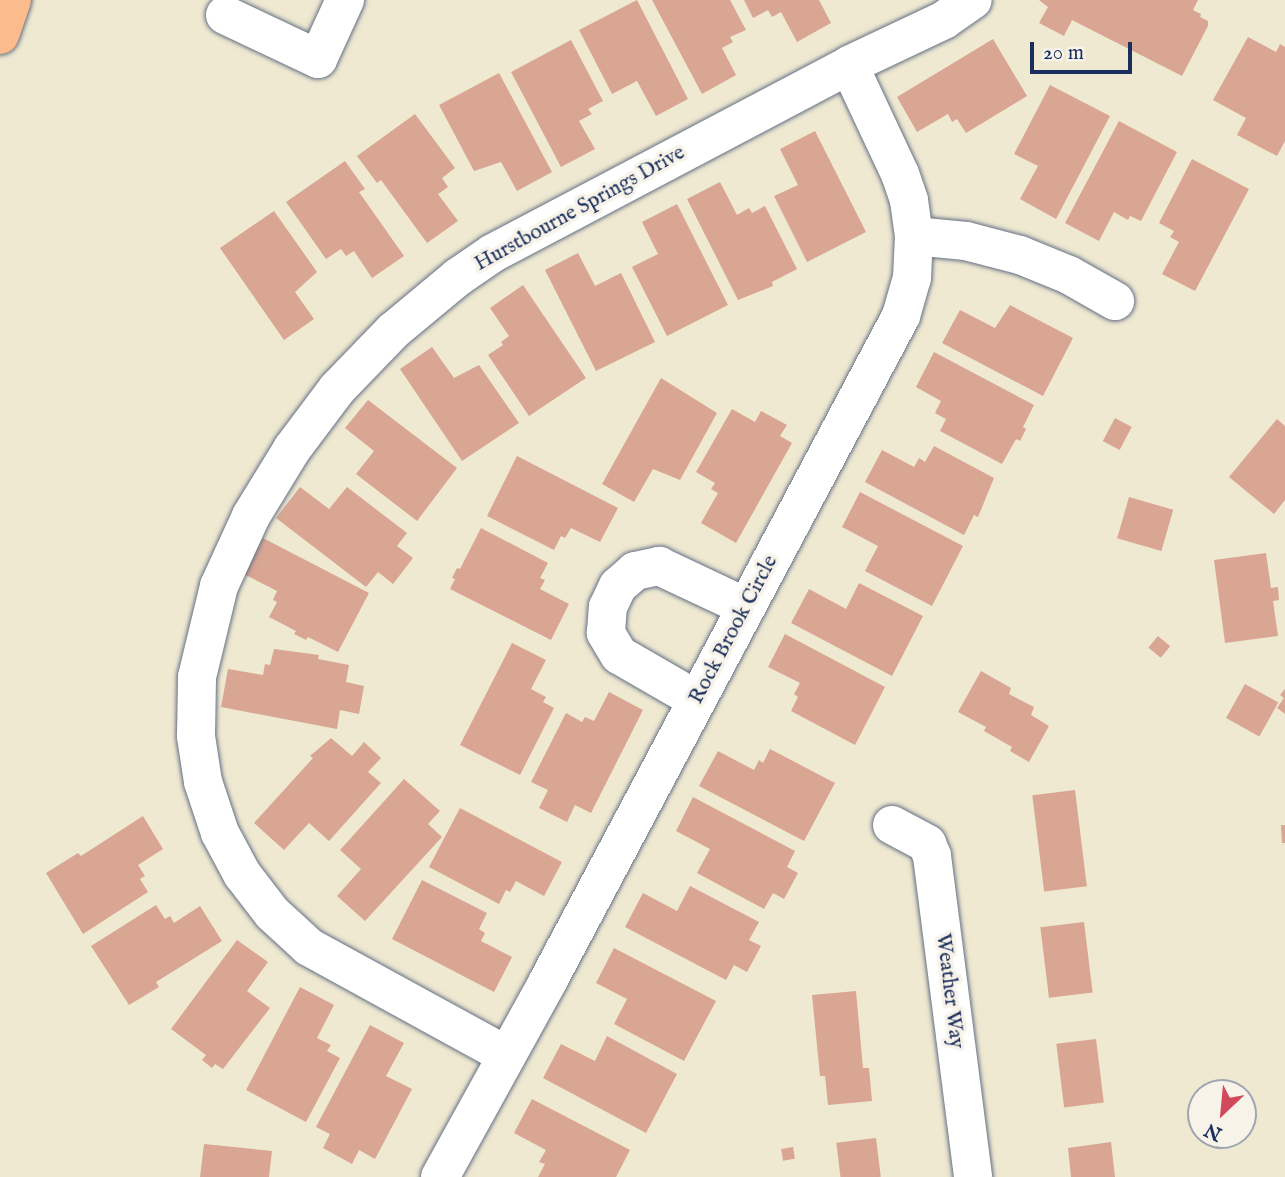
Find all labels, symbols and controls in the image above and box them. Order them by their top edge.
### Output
scale bar [1033,28,1134,72]
text: 20 m [1043,40,1084,67]
street label: Hurstbourne Springs Drive [471,141,689,277]
street label: Rock Brook Circle [684,551,784,709]
street label: Weather Way [929,932,969,1050]
north arrow [1187,1079,1257,1149]
text: N [1201,1117,1226,1145]

